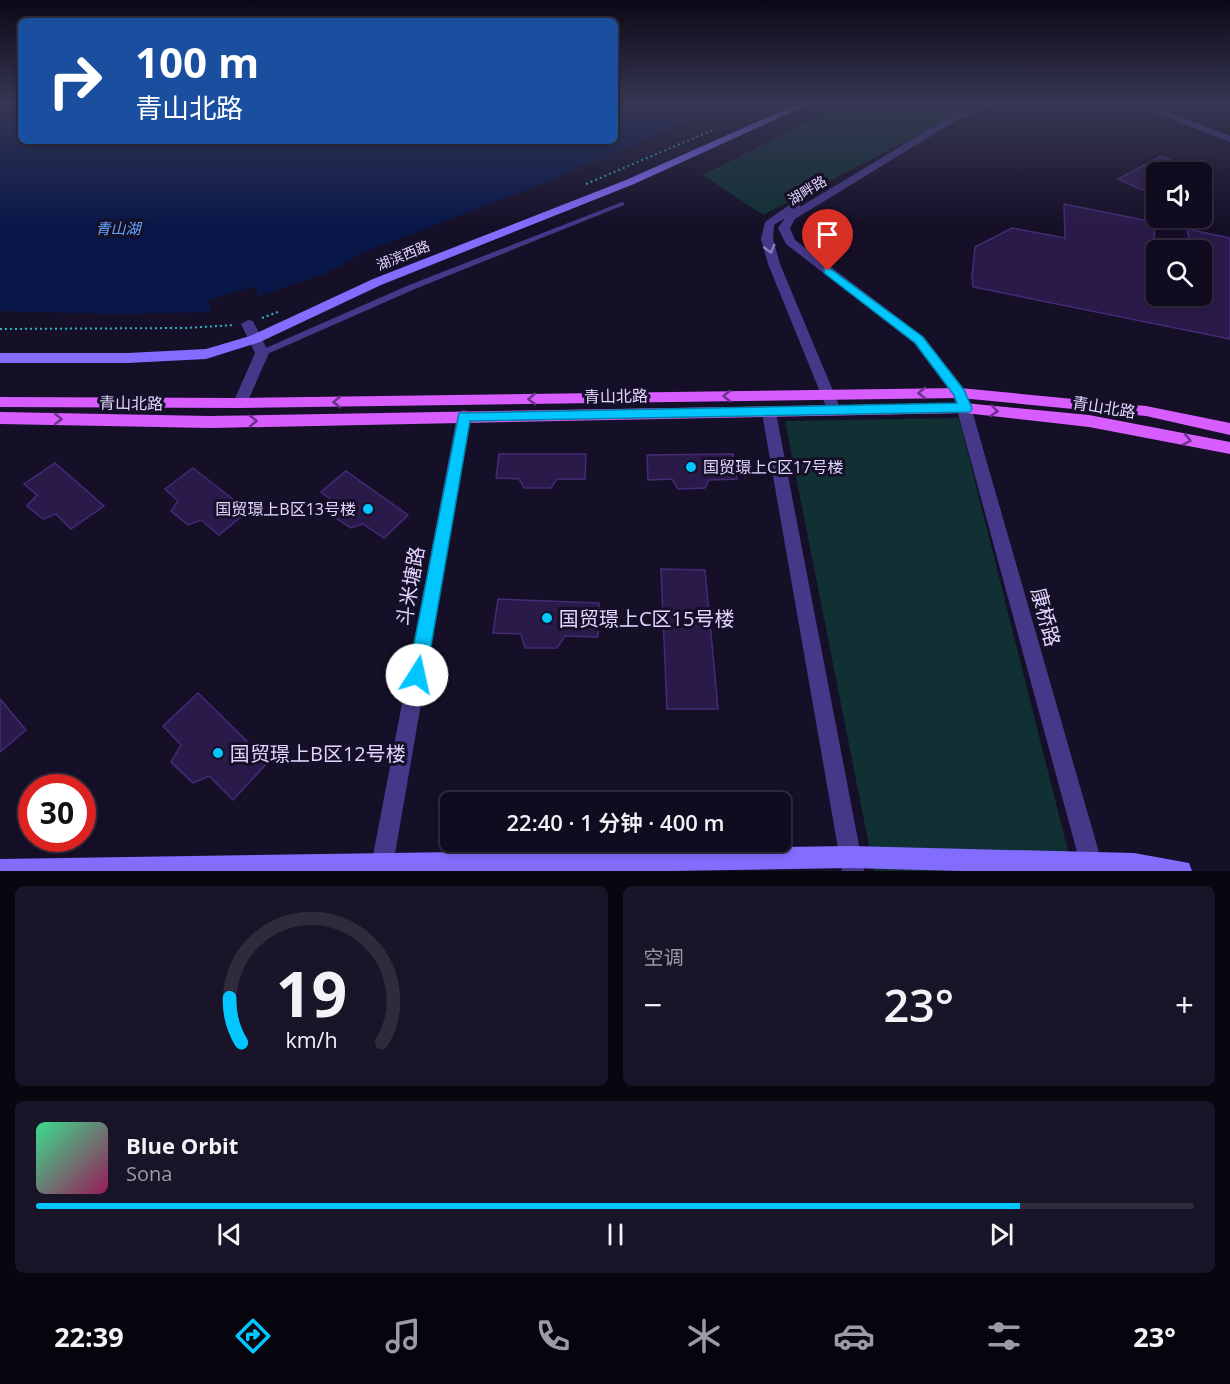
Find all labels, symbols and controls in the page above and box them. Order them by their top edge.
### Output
text: 100 m [135,33,259,90]
icon: right [36,42,114,120]
text: 青山北路 [135,89,243,126]
map controls [1146,162,1212,306]
button: sound [1146,162,1212,228]
street label: 湖畔路 [784,171,830,209]
pin [802,209,853,271]
water label: 青山湖 [95,218,142,238]
icon: arrive [811,218,844,251]
street label: 湖滨西路 [373,236,433,274]
button: search [1146,240,1212,306]
one-way arrow [762,244,775,254]
street label: 青山北路 [584,384,648,408]
one-way arrow [918,387,927,400]
one-way arrow [723,390,732,402]
street label: 青山北路 [99,391,163,415]
street label: 青山北路 [1071,391,1137,423]
one-way arrow [528,393,537,405]
one-way arrow [333,396,342,408]
one-way arrow [990,404,999,417]
one-way arrow [54,413,63,425]
one-way arrow [249,415,258,427]
one-way arrow [1181,433,1191,446]
place label: 国贸璟上C区17号楼 [703,456,843,478]
marker: 国贸璟上C区17号楼 [684,460,698,474]
place label: 国贸璟上B区13号楼 [215,498,356,520]
marker: 国贸璟上B区13号楼 [361,502,375,516]
street label: 斗米塘路 [390,544,430,628]
street label: 康桥路 [1025,585,1067,649]
place label: 国贸璟上C区15号楼 [559,605,734,632]
marker: 国贸璟上C区15号楼 [540,611,554,625]
position arrow [385,643,449,707]
place label: 国贸璟上B区12号楼 [230,740,406,767]
marker: 国贸璟上B区12号楼 [211,746,225,760]
speed limit sign: 30 [18,774,96,852]
text: 22:40 · 1 分钟 · 400 m [507,807,725,837]
text: 空调 [644,944,684,971]
text: 19 [276,950,347,1035]
text: 23° [883,974,954,1035]
text: − [644,982,662,1027]
text: + [1175,982,1194,1027]
text: km/h [285,1025,337,1054]
text: Blue Orbit [126,1130,238,1160]
text: Sona [126,1160,172,1187]
icon: previous [213,1218,246,1251]
icon: pause [599,1218,632,1251]
icon: next [985,1218,1018,1251]
icon: directions [232,1315,274,1357]
icon: music [382,1315,424,1357]
icon: phone [532,1315,574,1357]
icon: climate [683,1315,725,1357]
icon: car [833,1315,875,1357]
icon: filters [983,1315,1025,1357]
text: 22:39 [54,1318,124,1355]
text: 23° [1133,1318,1176,1355]

